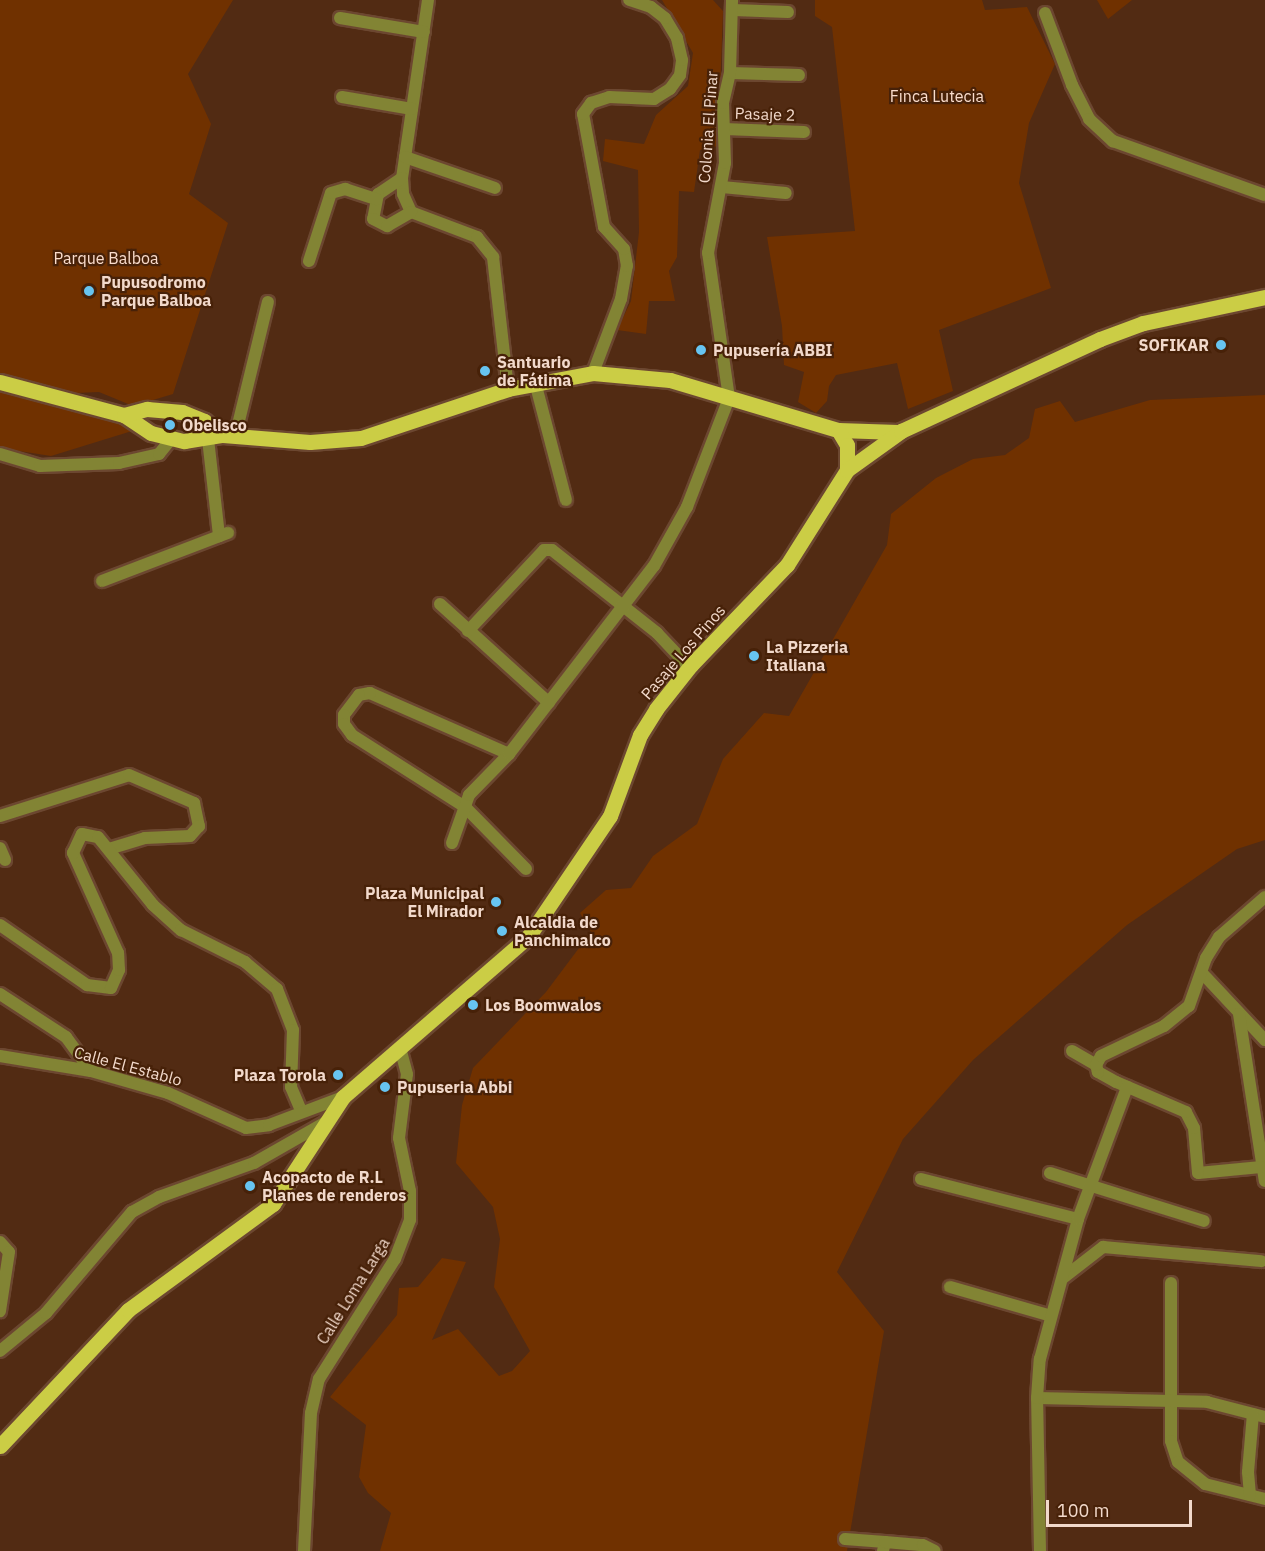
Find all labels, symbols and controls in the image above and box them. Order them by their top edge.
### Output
street label: Colonia El Pinar [695,70,721,184]
park label: Finca Lutecia [890,86,984,106]
street label: Pasaje 2 [734,103,796,125]
park label: Parque Balboa [54,248,158,268]
place label: Pupusodromo Parque Balboa [101,272,211,310]
marker: Pupusodromo Parque Balboa [82,284,96,298]
place label: SOFIKAR [1138,335,1209,355]
marker: SOFIKAR [1214,338,1228,352]
place label: Pupusería ABBI [713,340,832,360]
marker: Pupusería ABBI [694,343,708,357]
place label: Santuario de Fátima [497,352,571,390]
marker: Santuario de Fátima [478,364,492,378]
place label: Obelisco [182,415,247,435]
marker: Obelisco [163,418,177,432]
street label: Pasaje Los Pinos [637,601,729,703]
place label: La Pizzeria Italiana [766,637,848,675]
marker: La Pizzeria Italiana [747,649,761,663]
place label: Plaza Municipal El Mirador [365,883,484,921]
marker: Plaza Municipal El Mirador [489,895,503,909]
place label: Alcaldia de Panchimalco [514,912,611,950]
marker: Alcaldia de Panchimalco [495,924,509,938]
place label: Los Boomwalos [485,995,601,1015]
marker: Los Boomwalos [466,998,480,1012]
street label: Calle El Establo [72,1042,184,1090]
place label: Plaza Torola [234,1065,326,1085]
marker: Plaza Torola [331,1068,345,1082]
place label: Pupuseria Abbi [397,1077,512,1097]
marker: Pupuseria Abbi [378,1080,392,1094]
place label: Acopacto de R.L Planes de renderos [262,1167,406,1205]
marker: Acopacto de R.L Planes de renderos [243,1179,257,1193]
street label: Calle Loma Larga [313,1234,393,1348]
scale bar [1049,1488,1194,1526]
text: 100 m [1057,1499,1109,1522]

